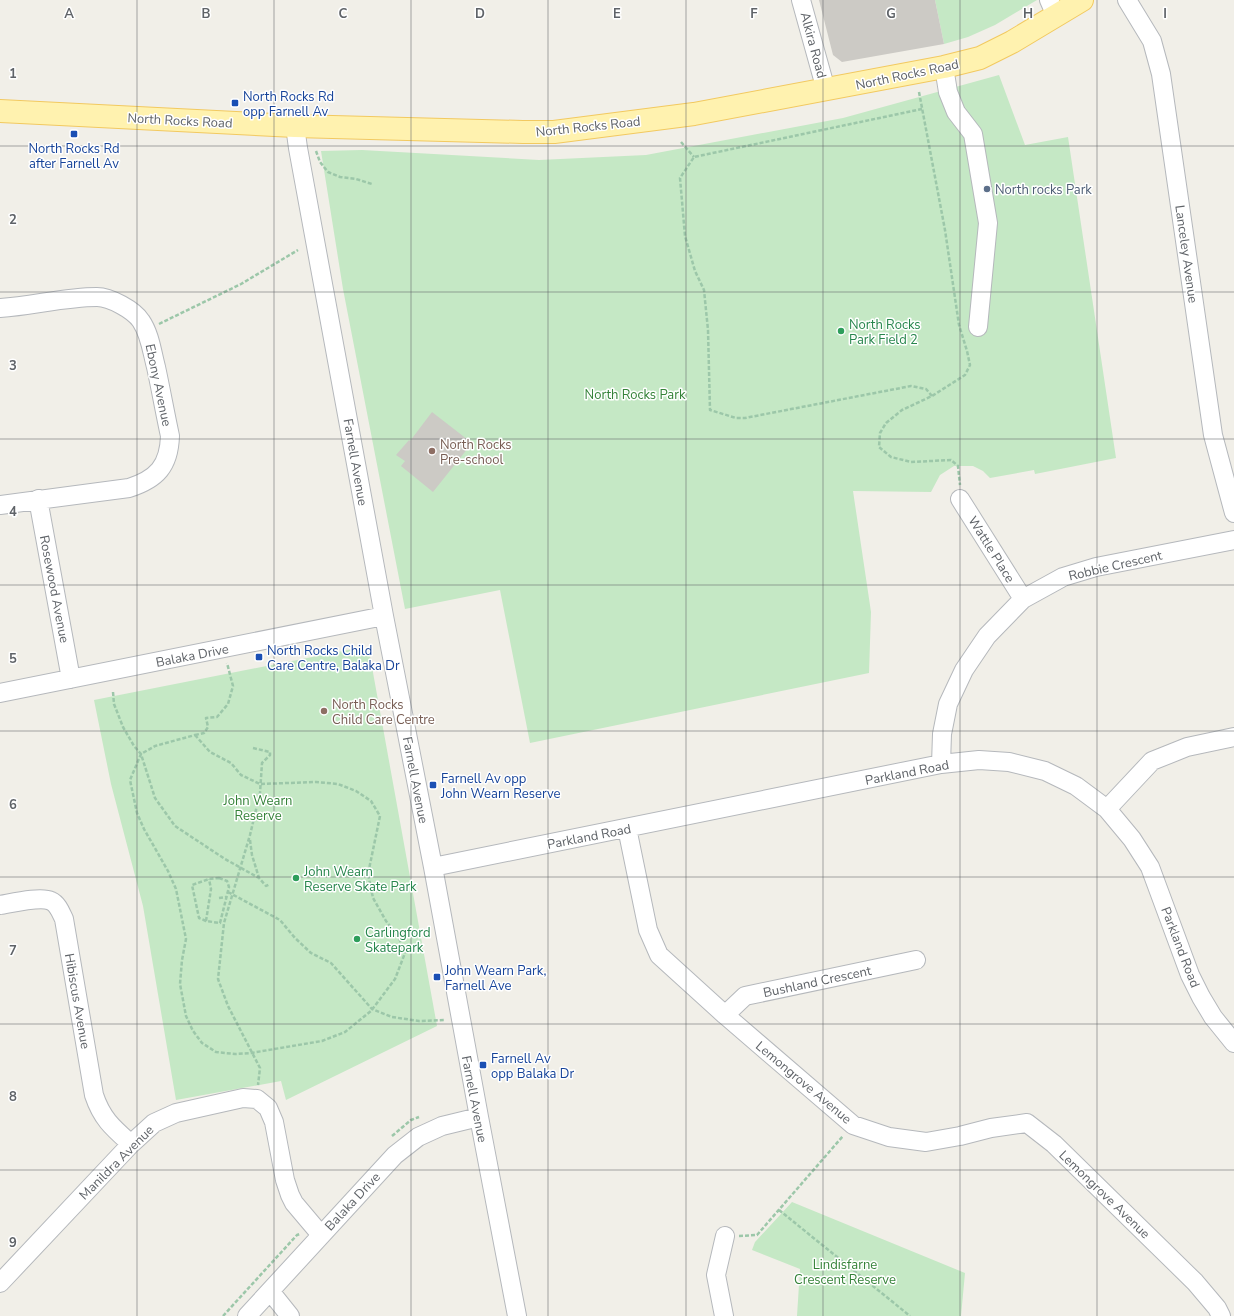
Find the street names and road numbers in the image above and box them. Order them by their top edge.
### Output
street label: Alkira Road [796,10,831,80]
street label: North Rocks Road [854,55,961,95]
street label: North Rocks Road [127,109,233,133]
street label: North Rocks Road [535,113,641,141]
street label: Lanceley Avenue [1170,204,1202,304]
street label: Ebony Avenue [140,342,176,428]
street label: Farnell Avenue [339,417,372,507]
street label: Wattle Place [964,513,1019,586]
street label: Rosewood Avenue [35,534,73,645]
street label: Robbie Crescent [1067,546,1164,585]
street label: Balaka Drive [154,640,230,672]
street label: Farnell Avenue [398,735,432,825]
street label: Parkland Road [864,756,951,790]
street label: Parkland Road [546,820,633,854]
street label: Parkland Road [1156,904,1204,990]
street label: Hibiscus Avenue [60,952,94,1051]
street label: Bushland Crescent [762,962,873,1002]
street label: Lemongrove Avenue [752,1037,855,1128]
street label: Farnell Avenue [457,1054,491,1144]
street label: Manildra Avenue [75,1121,158,1204]
street label: Lemongrove Avenue [1055,1147,1154,1243]
street label: Balaka Drive [321,1168,385,1235]

